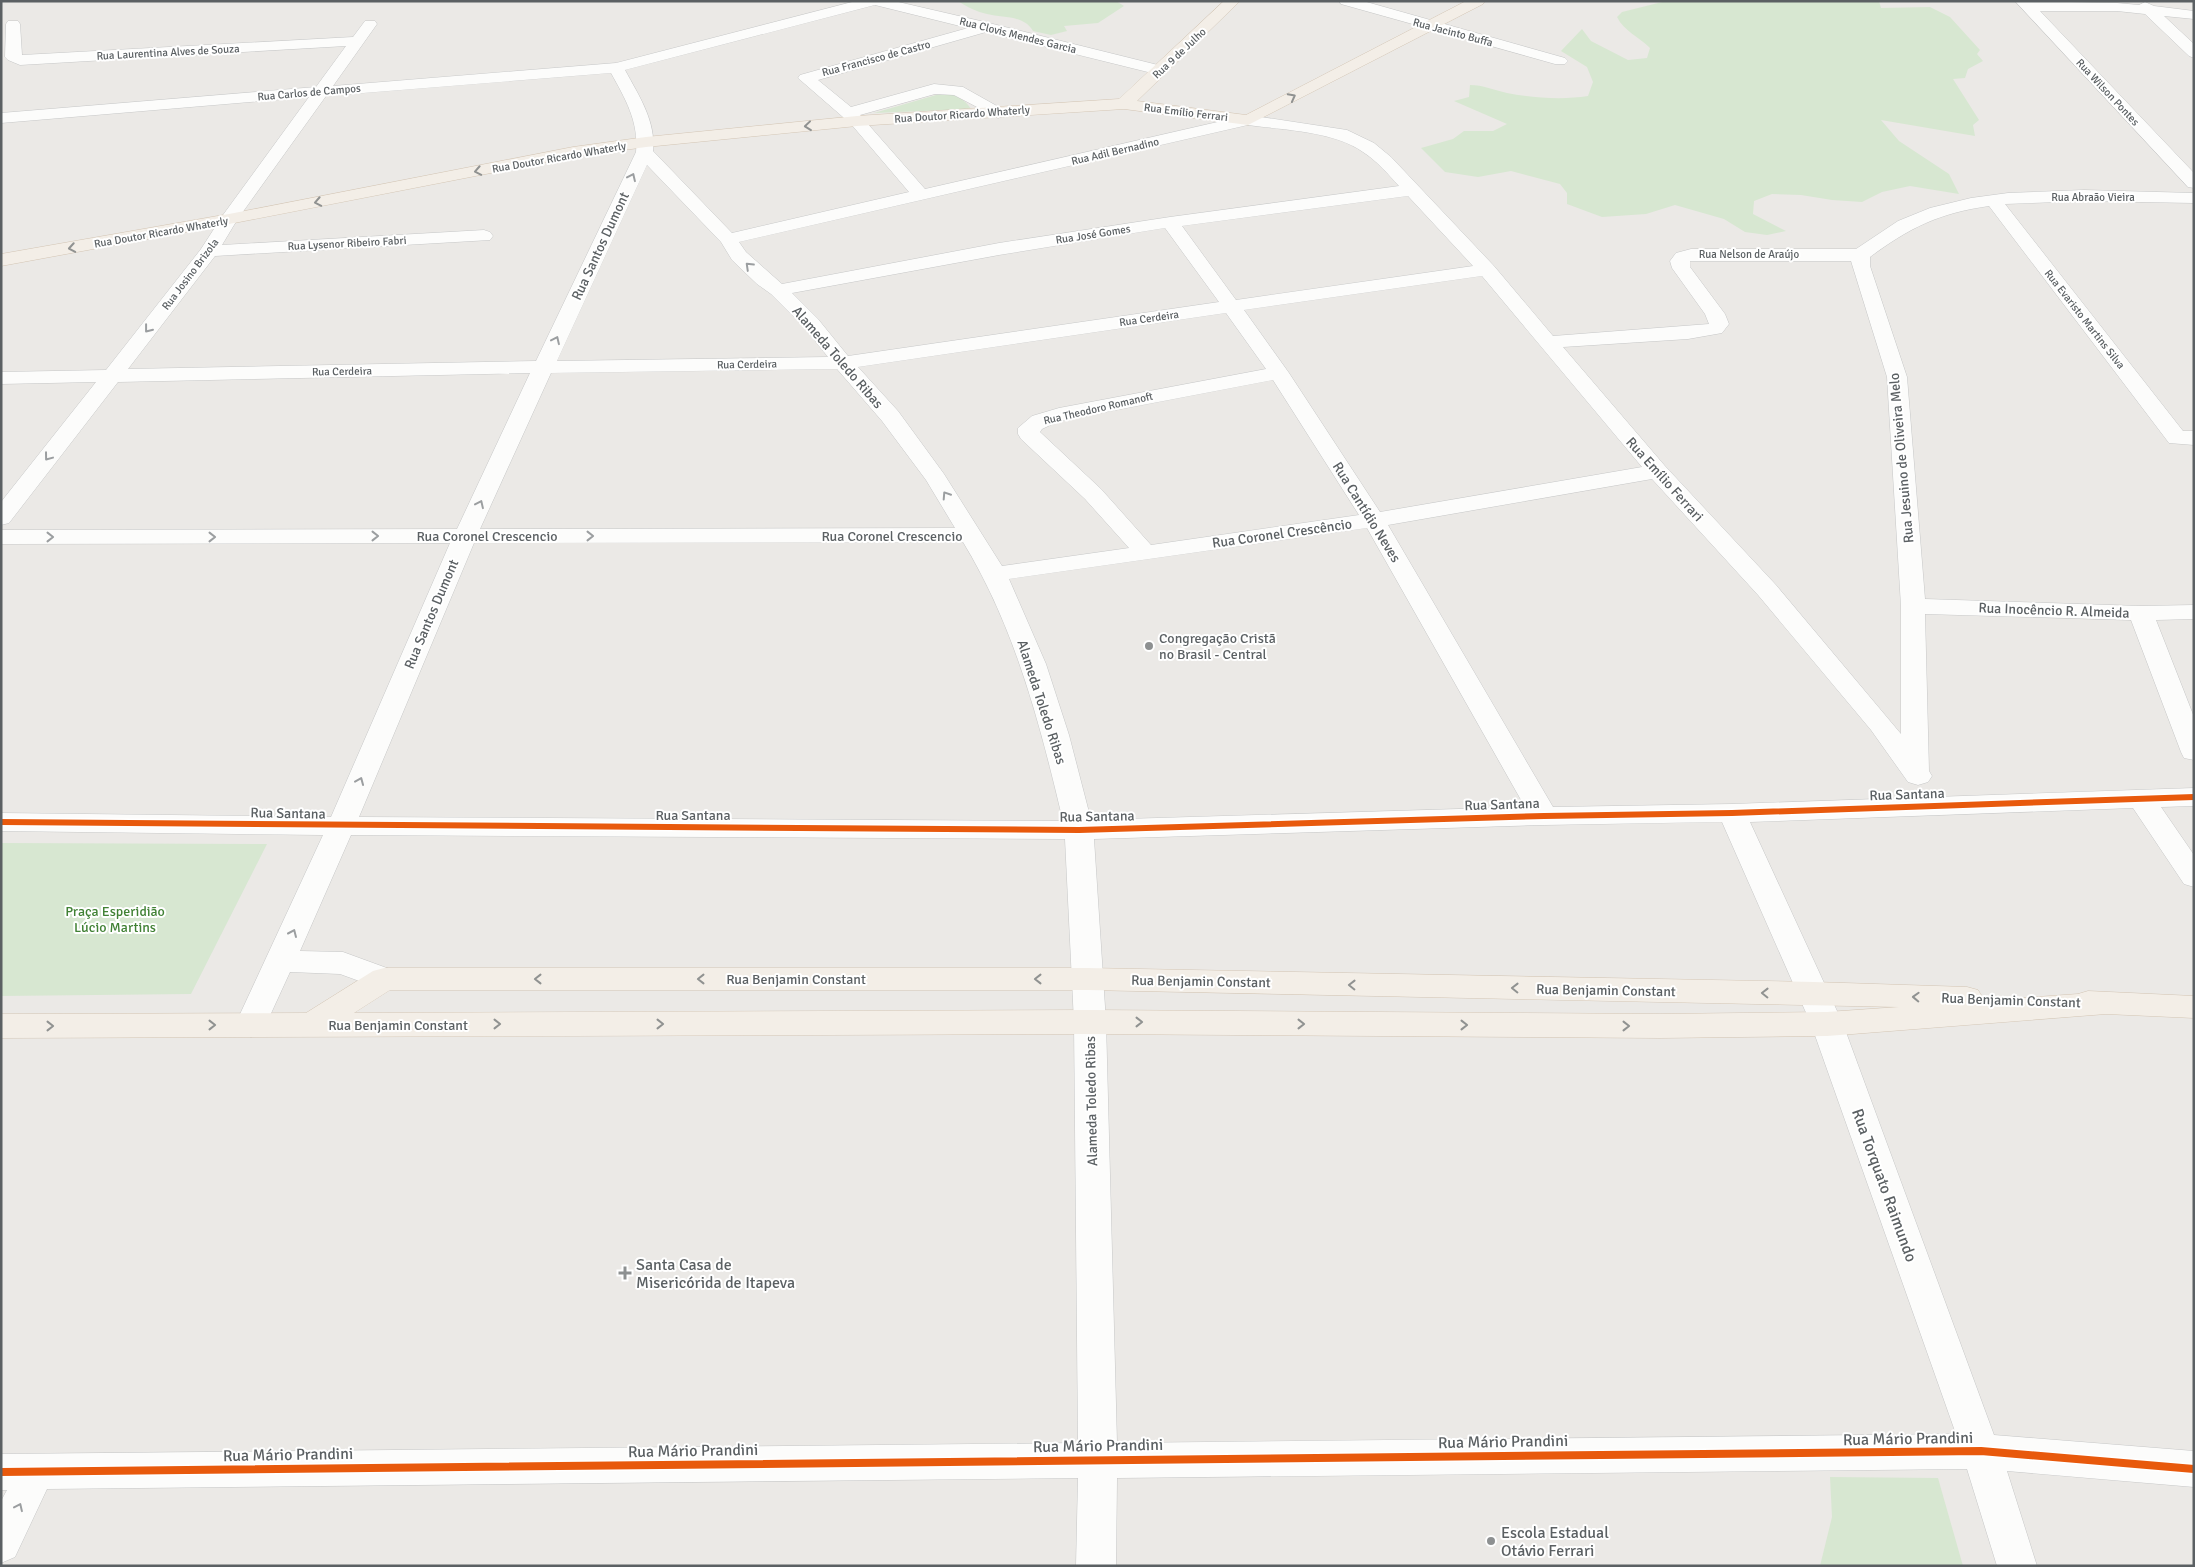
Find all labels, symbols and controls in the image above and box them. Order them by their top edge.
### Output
street label: Rua Clovis Mendes Garcia [958,15,1078,56]
street label: Rua Jacinto Buffa [1412,16,1495,49]
street label: Rua 9 de Julho [1150,25,1209,81]
street label: Rua Francisco de Castro [820,38,932,79]
street label: Rua Laurentina Alves de Souza [96,42,240,63]
street label: Rua Wilson Pontes [2073,56,2142,129]
street label: Rua Carlos de Campos [257,81,361,103]
one-way arrow [1286,93,1295,103]
street label: Rua Emílio Ferrari [1143,101,1229,124]
street label: Rua Doutor Ricardo Whaterly [894,103,1031,126]
one-way arrow [804,120,812,131]
street label: Rua Adil Bernadino [1070,135,1161,168]
street label: Rua Doutor Ricardo Whaterly [491,139,628,176]
one-way arrow [473,165,482,176]
one-way arrow [625,173,636,182]
street label: Rua Santos Dumont [568,189,633,303]
street label: Rua Abraão Vieira [2051,191,2135,204]
one-way arrow [314,196,323,207]
street label: Rua Doutor Ricardo Whaterly [93,214,230,251]
street label: Rua José Gomes [1055,222,1132,247]
street label: Rua Lysenor Ribeiro Fabri [287,234,407,253]
street label: Rua Josino Brizola [159,236,222,313]
one-way arrow [68,242,77,252]
street label: Rua Nelson de Araújo [1699,248,1799,261]
one-way arrow [746,263,755,272]
street label: Rua Evaristo Martins Silva [2042,267,2128,372]
street label: Alameda Toledo Ribas [789,303,887,412]
street label: Rua Cerdeira [1118,308,1180,329]
one-way arrow [144,323,153,332]
one-way arrow [549,337,559,346]
street label: Rua Cerdeira [717,357,778,372]
street label: Rua Cerdeira [312,364,373,379]
street label: Rua Jesuino de Oliveira Melo [1886,372,1917,544]
street label: Rua Theodoro Romanoft [1042,390,1154,427]
street label: Rua Emílio Ferrari [1622,434,1707,525]
one-way arrow [46,451,54,460]
street label: Rua Cantídio Neves [1329,459,1404,566]
one-way arrow [942,491,952,500]
one-way arrow [474,500,484,509]
street label: Rua Coronel Crescêncio [1211,515,1353,552]
street label: Rua Coronel Crescencio [416,528,558,545]
street label: Rua Coronel Crescencio [821,528,963,545]
one-way arrow [372,531,379,541]
one-way arrow [586,531,594,541]
one-way arrow [46,532,54,542]
one-way arrow [209,532,217,542]
street label: Rua Santos Dumont [401,557,462,672]
street label: Rua Inocêncio R. Almeida [1978,599,2130,622]
place label: Congregação Cristã no Brasil - Central [1159,630,1276,663]
street label: Alameda Toledo Ribas [1013,638,1070,767]
marker: Congregação Cristã no Brasil - Central [1143,640,1155,652]
one-way arrow [353,777,364,786]
street label: Rua Santana [1869,785,1945,804]
street label: Rua Santana [1464,795,1540,814]
street label: Rua Santana [250,804,326,823]
street label: Rua Santana [655,807,731,824]
street label: Rua Santana [1059,807,1135,826]
park label: Praça Esperidião Lúcio Martins [65,903,165,936]
one-way arrow [286,929,297,938]
street label: Rua Benjamin Constant [726,971,866,988]
street label: Rua Benjamin Constant [1131,972,1271,991]
one-way arrow [534,974,542,984]
one-way arrow [697,974,704,984]
one-way arrow [1034,974,1042,984]
one-way arrow [1348,980,1356,990]
street label: Rua Benjamin Constant [1536,981,1676,1000]
one-way arrow [1511,983,1519,994]
one-way arrow [1761,988,1768,998]
street label: Rua Benjamin Constant [1941,990,2081,1011]
one-way arrow [1912,991,1920,1002]
street label: Rua Benjamin Constant [328,1017,468,1034]
one-way arrow [1135,1017,1143,1027]
one-way arrow [1297,1018,1305,1029]
one-way arrow [494,1019,502,1029]
one-way arrow [656,1019,664,1029]
one-way arrow [209,1020,217,1030]
one-way arrow [1460,1020,1468,1030]
one-way arrow [46,1021,54,1031]
one-way arrow [1622,1021,1630,1031]
street label: Alameda Toledo Ribas [1082,1036,1101,1166]
street label: Rua Torquato Raimundo [1847,1106,1921,1265]
place label: Santa Casa de Misericórida de Itapeva [636,1255,795,1293]
marker: Santa Casa de Misericórida de Itapeva [618,1266,632,1280]
street label: Rua Mário Prandini [1843,1428,1973,1450]
street label: Rua Mário Prandini [1438,1431,1568,1453]
street label: Rua Mário Prandini [1033,1435,1163,1457]
street label: Rua Mário Prandini [628,1440,758,1462]
street label: Rua Mário Prandini [223,1444,353,1466]
one-way arrow [12,1504,22,1513]
place label: Escola Estadual Otávio Ferrari [1501,1523,1609,1561]
marker: Escola Estadual Otávio Ferrari [1485,1535,1497,1547]

